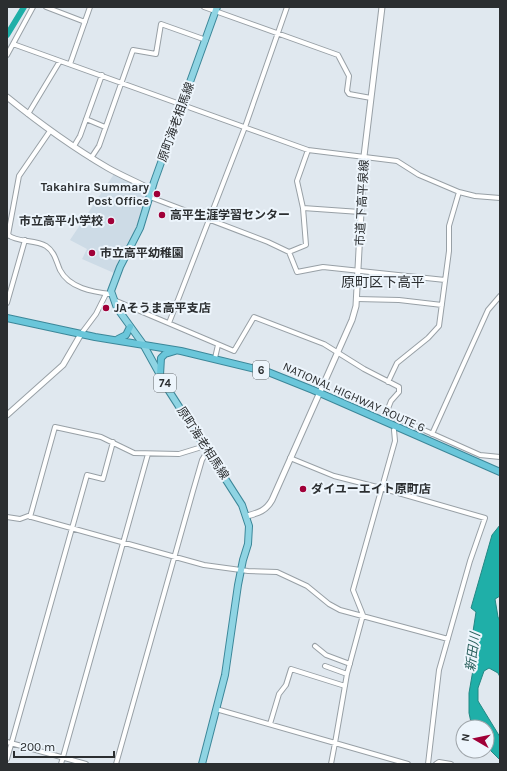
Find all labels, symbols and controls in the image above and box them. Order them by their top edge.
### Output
street label: 原町海老相馬線 [155,80,197,164]
street label: 市道 下高平泉線 [353,159,371,247]
place label: Takahira Summary Post Office [41,180,149,208]
marker: Takahira Summary Post Office [152,189,162,199]
place label: 高平生涯学習センター [170,208,290,222]
marker: 高平生涯学習センター [157,210,167,220]
place label: 市立高平小学校 [19,214,103,228]
marker: 市立高平小学校 [106,216,116,226]
place label: 市立高平幼稚園 [100,246,184,260]
marker: 市立高平幼稚園 [87,248,97,258]
district label: 原町区下高平 [341,274,425,291]
place label: JAそうま高平支店 [114,301,211,315]
marker: JAそうま高平支店 [101,303,111,313]
street label: NATIONAL HIGHWAY ROUTE 6 [281,359,427,435]
road number: 6 [253,361,269,379]
road number: 74 [154,374,176,392]
street label: 原町海老相馬線 [174,404,232,482]
place label: ダイユーエイト原町店 [311,482,431,496]
marker: ダイユーエイト原町店 [298,484,308,494]
water label: 新田川 [462,630,483,672]
north arrow [455,719,495,759]
scale bar [14,733,114,759]
text: N [459,733,473,742]
text: 200 m [20,740,55,754]

